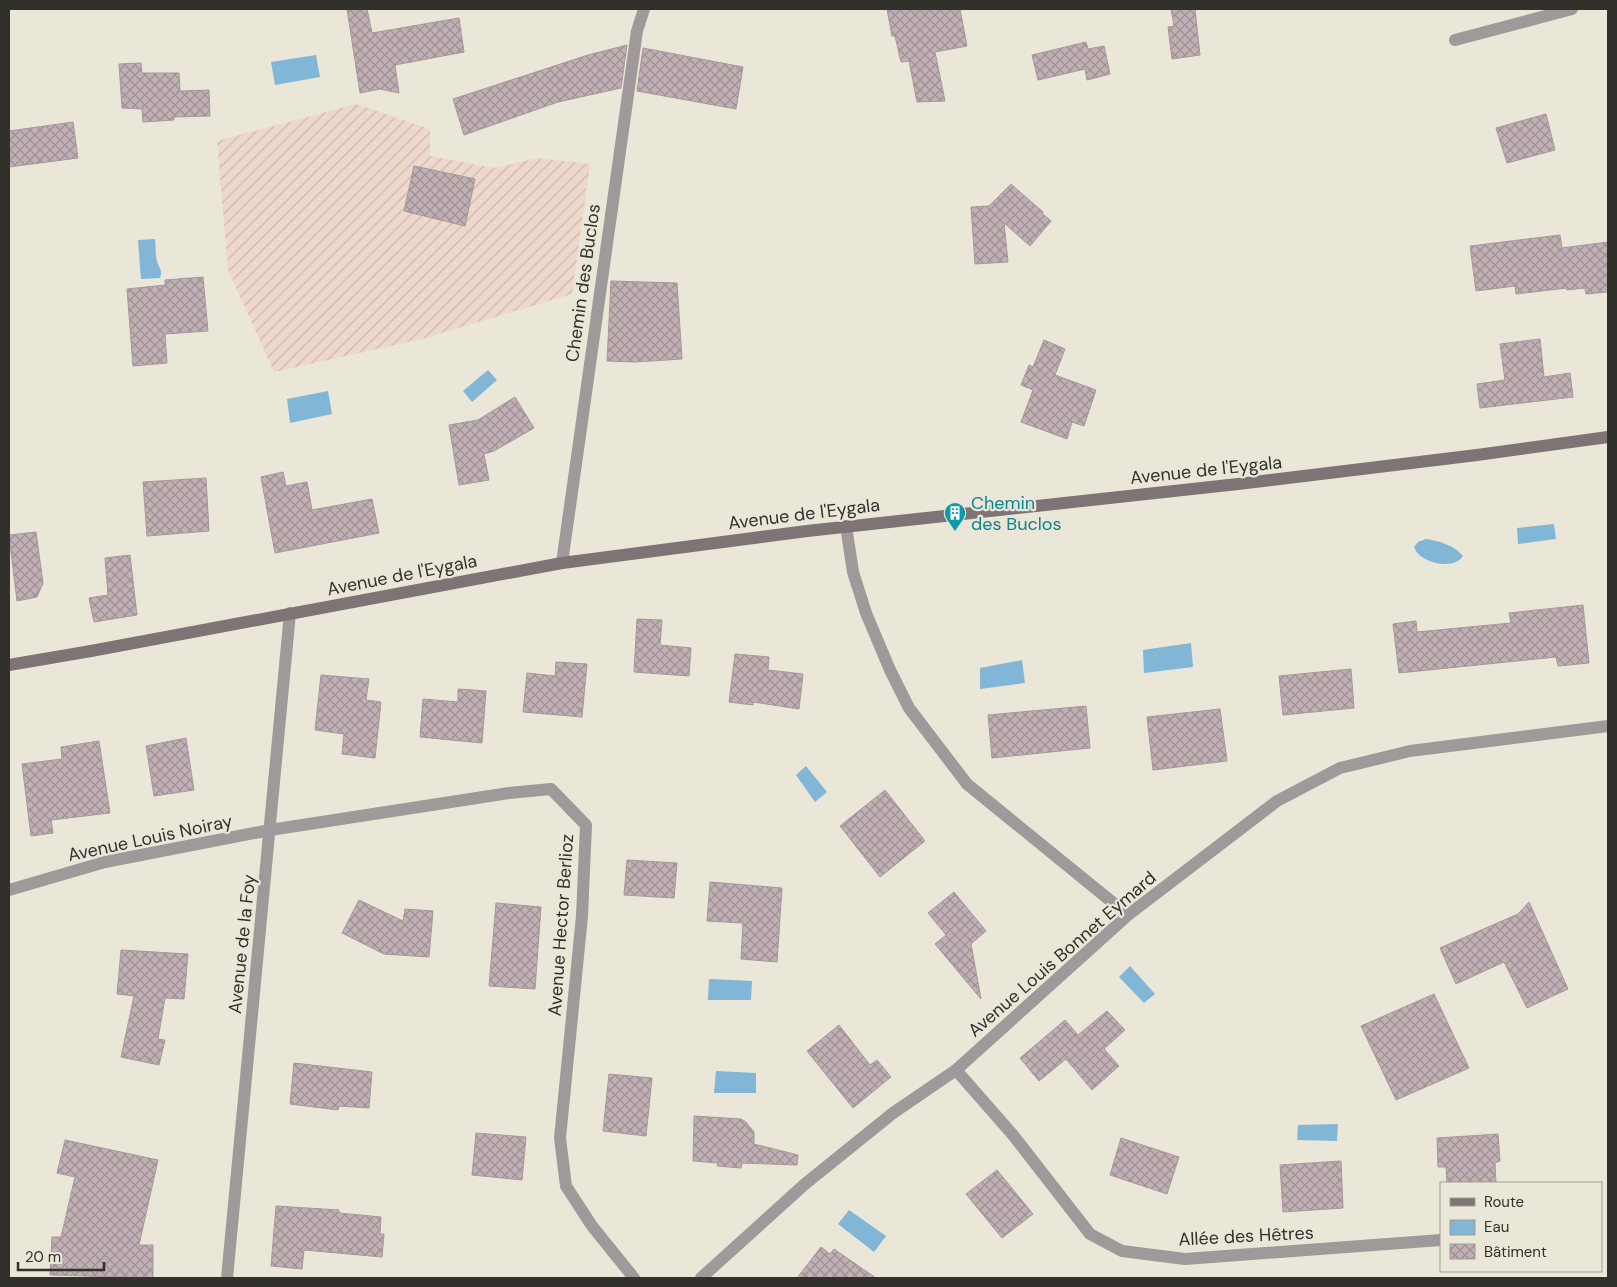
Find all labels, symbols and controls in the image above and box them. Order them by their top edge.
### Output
street label: Chemin des Buclos [560,202,606,364]
street label: Avenue de l'Eygala [1129,450,1283,490]
place label: Chemin des Buclos [971,491,1062,536]
street label: Avenue de l'Eygala [727,493,881,535]
building icon: Chemin des Buclos [943,501,967,532]
street label: Avenue de l'Eygala [325,549,479,601]
street label: Avenue Louis Noiray [65,809,235,867]
street label: Avenue Hector Berlioz [543,833,579,1017]
street label: Avenue Louis Bonnet Eymard [963,866,1161,1042]
street label: Avenue de la Foy [223,873,261,1015]
legend [1440,1182,1602,1272]
text: Route [1484,1192,1524,1212]
text: Eau [1484,1217,1509,1237]
street label: Allée des Hêtres [1178,1220,1314,1252]
scale bar [18,1240,104,1272]
text: Bâtiment [1484,1242,1547,1262]
text: 20 m [25,1247,61,1267]

